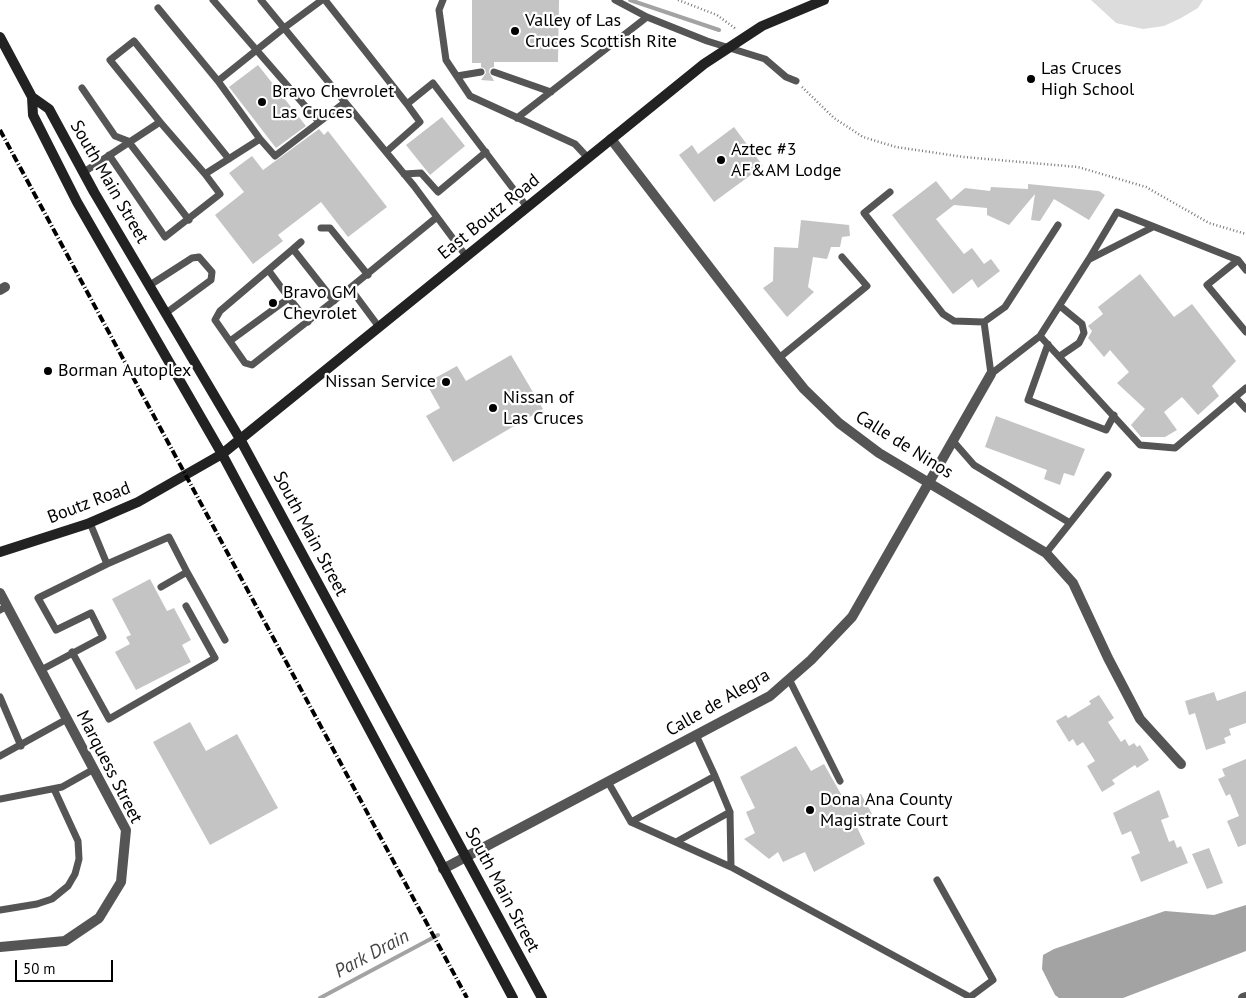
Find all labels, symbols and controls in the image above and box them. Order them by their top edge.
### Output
place label: Valley of Las Cruces Scottish Rite [525,10,677,52]
marker: Valley of Las Cruces Scottish Rite [509,25,521,37]
place label: Las Cruces High School [1041,58,1134,100]
marker: Las Cruces High School [1025,73,1037,85]
place label: Bravo Chevrolet Las Cruces [272,81,394,124]
marker: Bravo Chevrolet Las Cruces [256,96,268,108]
street label: South Main Street [65,117,153,247]
place label: Aztec #3 AF&AM Lodge [731,139,841,182]
marker: Aztec #3 AF&AM Lodge [715,154,727,166]
street label: East Boutz Road [434,170,544,264]
place label: Bravo GM Chevrolet [283,282,357,324]
marker: Bravo GM Chevrolet [267,297,279,309]
place label: Borman Autoplex [58,360,191,382]
marker: Borman Autoplex [42,365,54,377]
place label: Nissan Service [325,371,436,393]
marker: Nissan Service [440,376,452,388]
place label: Nissan of Las Cruces [503,387,583,429]
marker: Nissan of Las Cruces [487,402,499,414]
street label: Calle de Ninos [851,406,957,484]
street label: South Main Street [268,468,352,600]
street label: Boutz Road [45,477,133,529]
street label: Calle de Alegra [662,665,774,741]
street label: Marquess Street [71,707,147,827]
place label: Dona Ana County Magistrate Court [820,789,952,832]
marker: Dona Ana County Magistrate Court [804,804,816,816]
street label: South Main Street [460,824,544,956]
water label: Park Drain [331,925,413,983]
scale bar [18,950,115,982]
text: 50 m [23,959,56,978]

